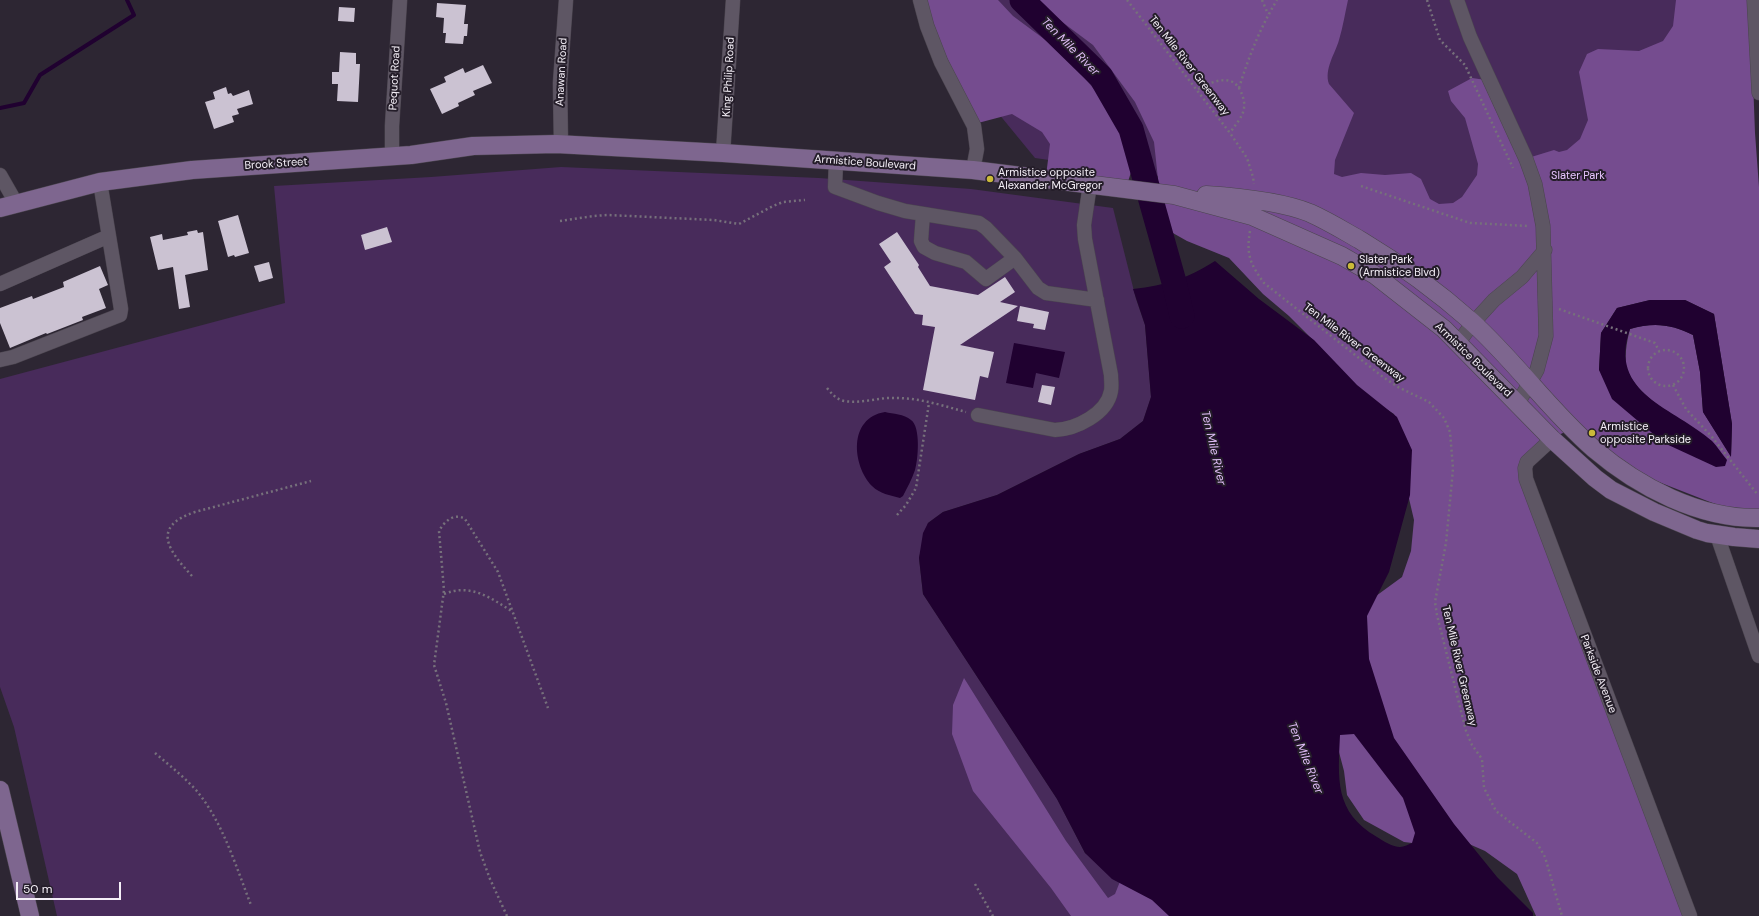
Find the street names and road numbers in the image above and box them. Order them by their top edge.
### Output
street label: Ten Mile River Greenway [1146,13,1232,119]
street label: Anawan Road [554,37,570,107]
street label: King Philip Road [720,37,738,117]
street label: Pequot Road [387,45,403,111]
street label: Armistice Boulevard [814,153,916,173]
street label: Brook Street [244,155,308,173]
street label: Ten Mile River Greenway [1301,301,1407,385]
street label: Armistice Boulevard [1432,320,1514,400]
street label: Ten Mile River Greenway [1439,604,1479,728]
street label: Parkside Avenue [1577,633,1619,715]

